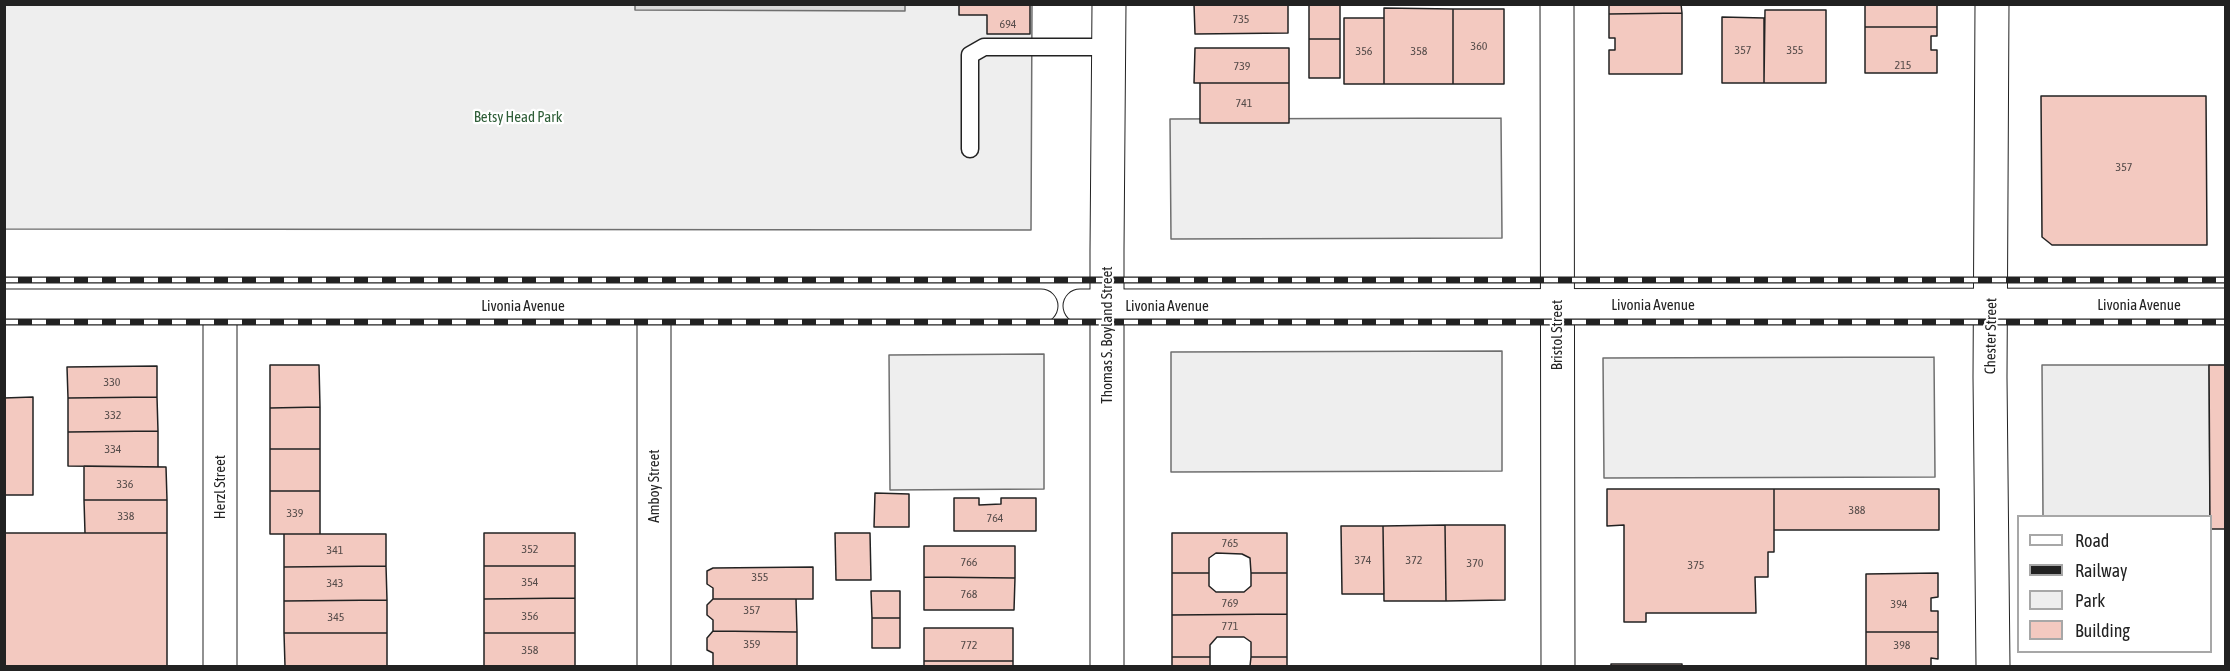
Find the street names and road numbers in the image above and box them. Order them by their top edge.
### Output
street label: Thomas S. Boyland Street [1098,266,1116,404]
street label: Livonia Avenue [1611,296,1695,314]
street label: Livonia Avenue [2097,296,2181,314]
street label: Livonia Avenue [481,297,565,315]
street label: Livonia Avenue [1125,297,1209,315]
street label: Chester Street [1981,298,2001,374]
street label: Bristol Street [1548,300,1566,370]
street label: Amboy Street [645,449,663,523]
street label: Herzl Street [211,455,229,519]

